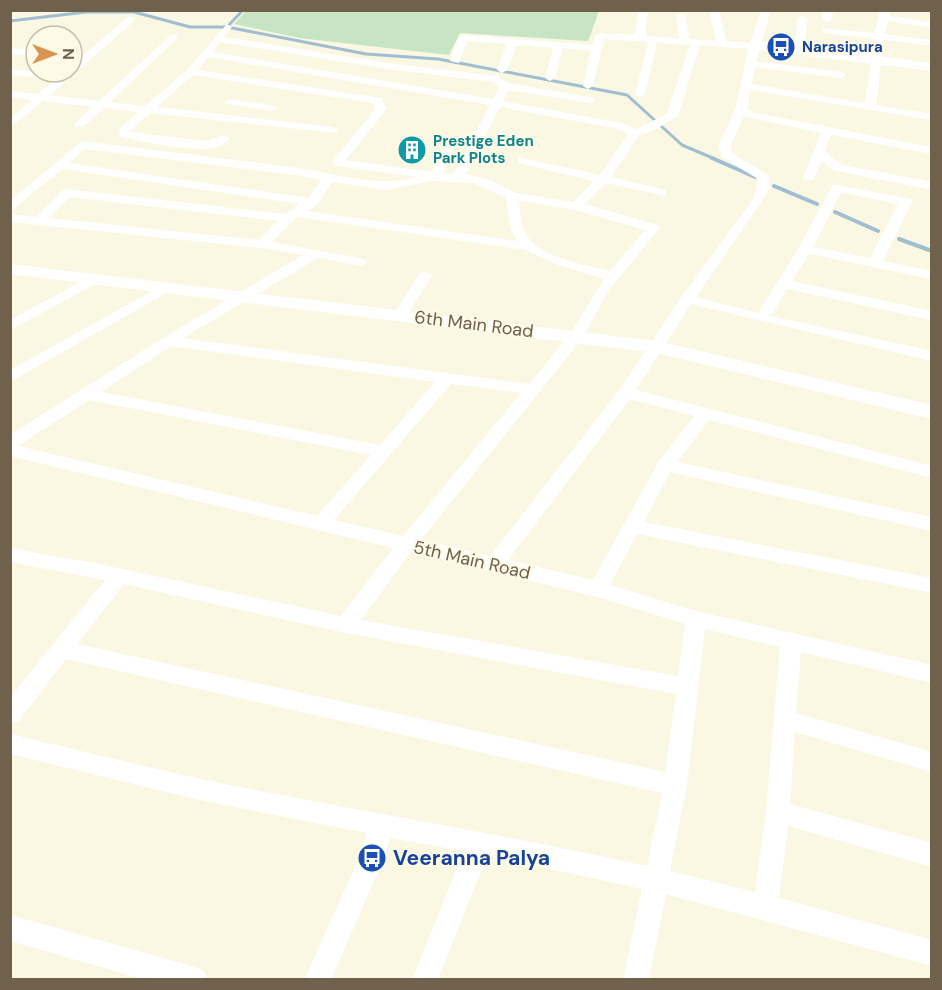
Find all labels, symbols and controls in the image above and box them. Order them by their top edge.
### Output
north arrow [24,24,84,84]
bus stop icon: Narasipura [765,31,797,63]
place label: Narasipura [802,37,883,57]
text: N [58,48,79,60]
place label: Prestige Eden Park Plots [433,131,534,168]
building icon: Prestige Eden Park Plots [396,134,428,166]
street label: 6th Main Road [413,305,535,343]
street label: 5th Main Road [411,535,533,585]
bus stop icon: Veeranna Palya [356,842,388,874]
place label: Veeranna Palya [393,844,550,872]

